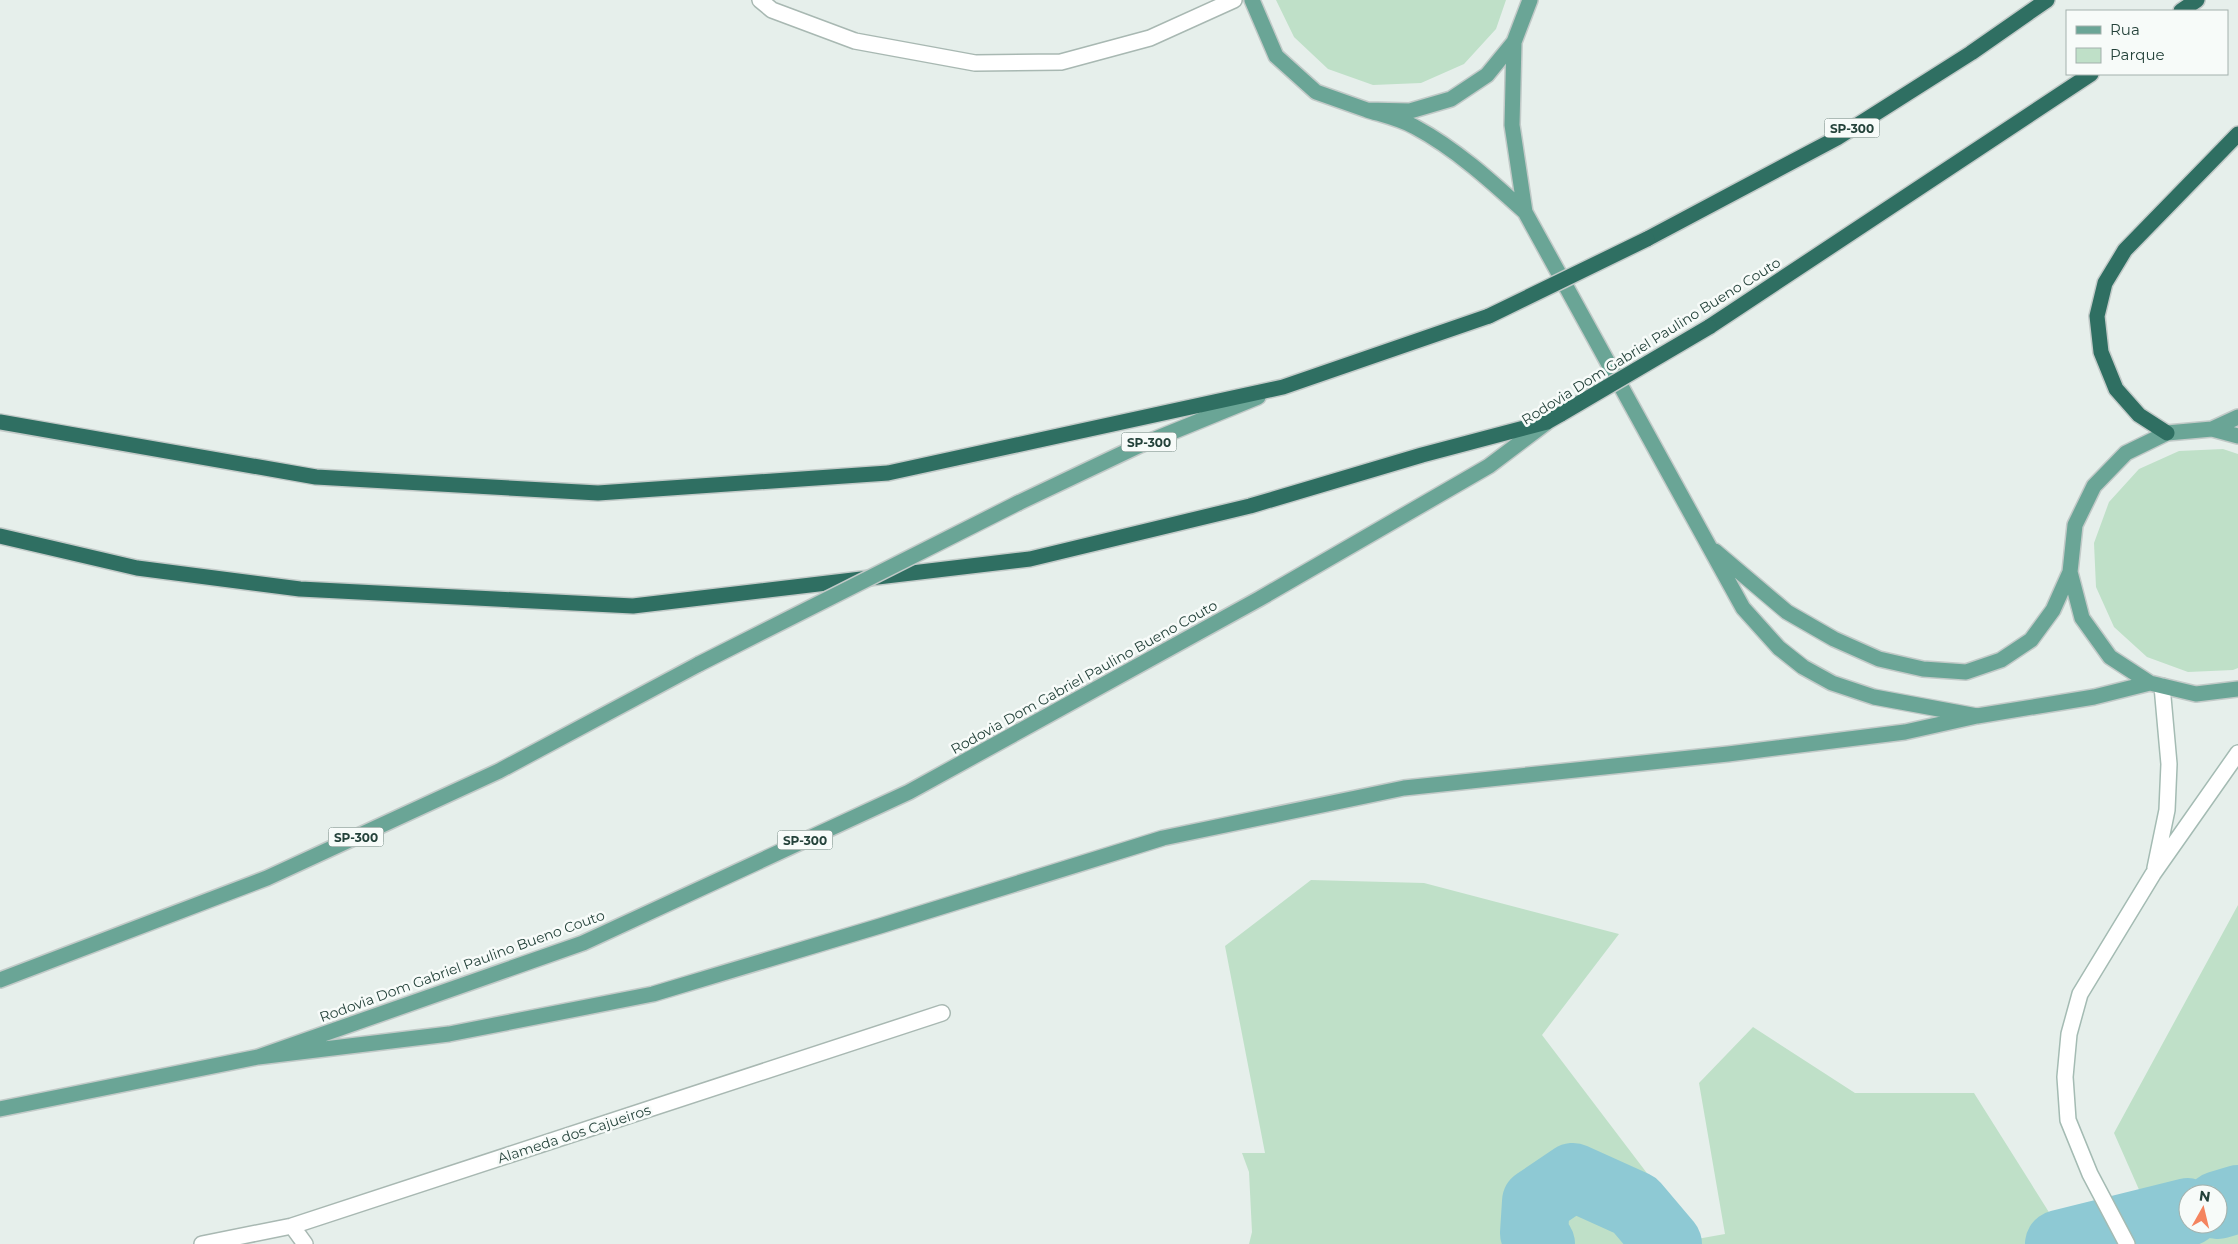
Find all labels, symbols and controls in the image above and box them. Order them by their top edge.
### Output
legend [2066,10,2228,75]
text: Rua [2110,20,2140,39]
text: Parque [2110,45,2165,64]
road number: SP-300 [1824,119,1880,138]
street label: Rodovia Dom Gabriel Paulino Bueno Couto [1518,253,1784,429]
road number: SP-300 [1122,432,1176,452]
street label: Rodovia Dom Gabriel Paulino Bueno Couto [948,596,1221,758]
road number: SP-300 [328,828,384,846]
road number: SP-300 [778,830,832,850]
street label: Rodovia Dom Gabriel Paulino Bueno Couto [317,906,607,1026]
street label: Alameda dos Cajueiros [495,1101,653,1167]
north arrow [2178,1184,2228,1234]
text: N [2198,1186,2212,1206]

